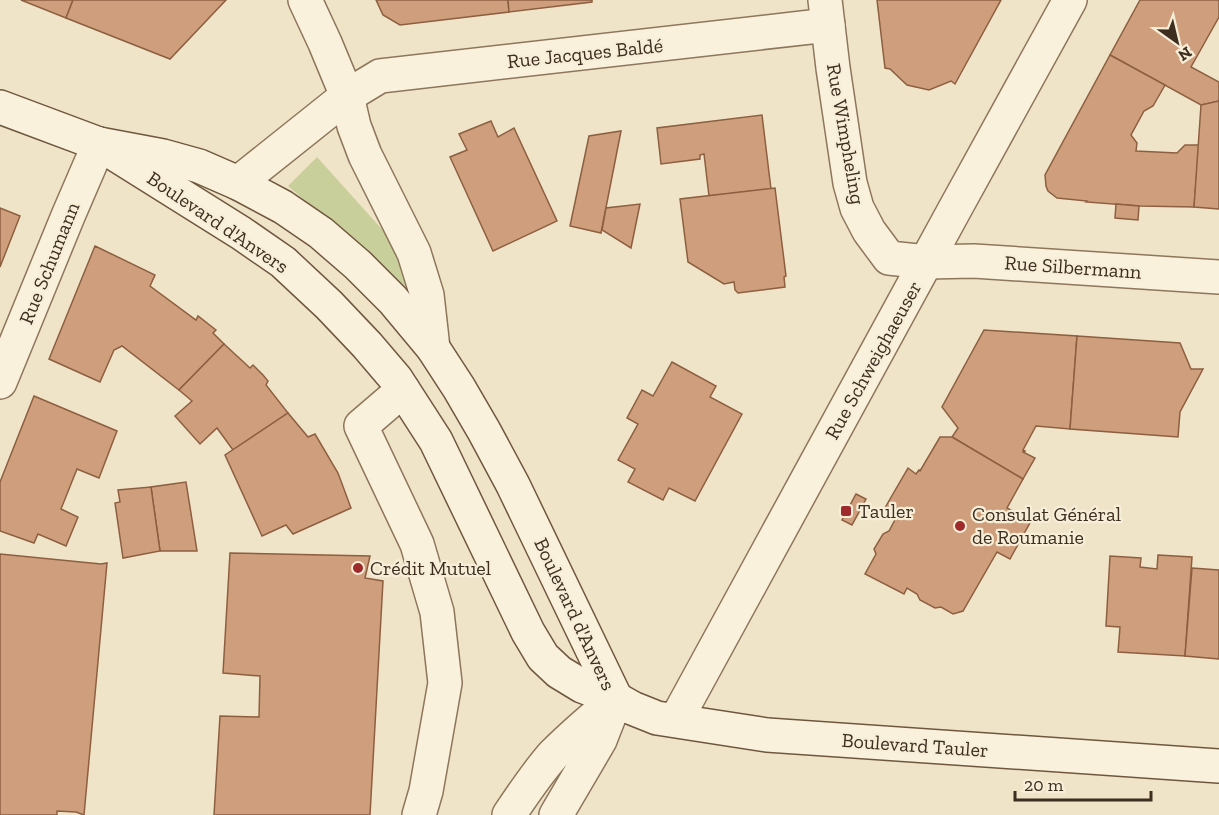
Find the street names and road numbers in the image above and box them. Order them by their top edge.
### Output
street label: Rue Jacques Baldé [506,33,664,73]
street label: Rue Wimpheling [822,62,870,207]
street label: Boulevard d'Anvers [143,166,293,278]
street label: Rue Schumann [14,198,85,328]
street label: Rue Silbermann [1004,250,1143,284]
street label: Rue Schweighaeuser [820,277,926,443]
street label: Boulevard d'Anvers [529,534,621,694]
street label: Boulevard Tauler [841,728,989,762]

